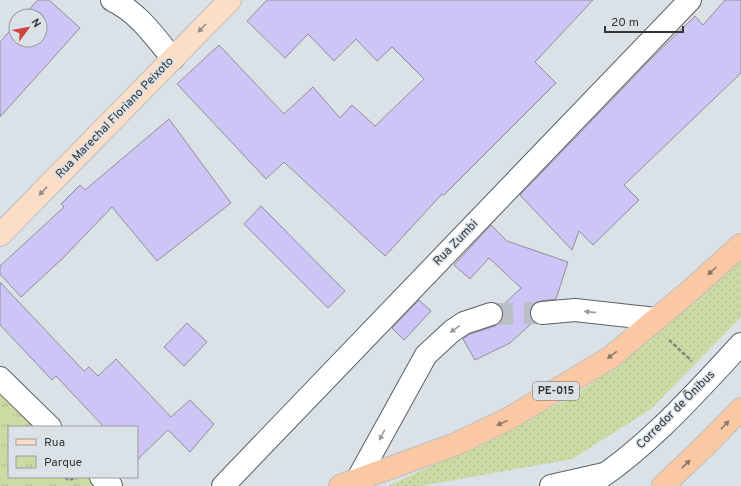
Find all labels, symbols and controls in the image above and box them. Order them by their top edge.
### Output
north arrow [8,8,48,48]
scale bar [605,8,683,34]
text: 20 m [611,15,639,31]
text: N [28,16,44,30]
one-way arrow [198,23,207,33]
street label: Rua Marechal Floriano Peixoto [52,53,178,182]
one-way arrow [38,186,48,196]
street label: Rua Zumbi [430,216,482,270]
one-way arrow [707,267,717,276]
one-way arrow [584,309,596,315]
one-way arrow [450,325,460,333]
one-way arrow [607,351,618,359]
street label: Corredor de Ônibus [633,367,719,453]
road number: PE-015 [533,382,579,400]
one-way arrow [496,420,507,426]
one-way arrow [720,420,730,430]
legend [8,426,138,478]
one-way arrow [379,429,385,441]
text: Rua [44,435,65,451]
text: Parque [44,455,82,471]
one-way arrow [681,459,691,469]

